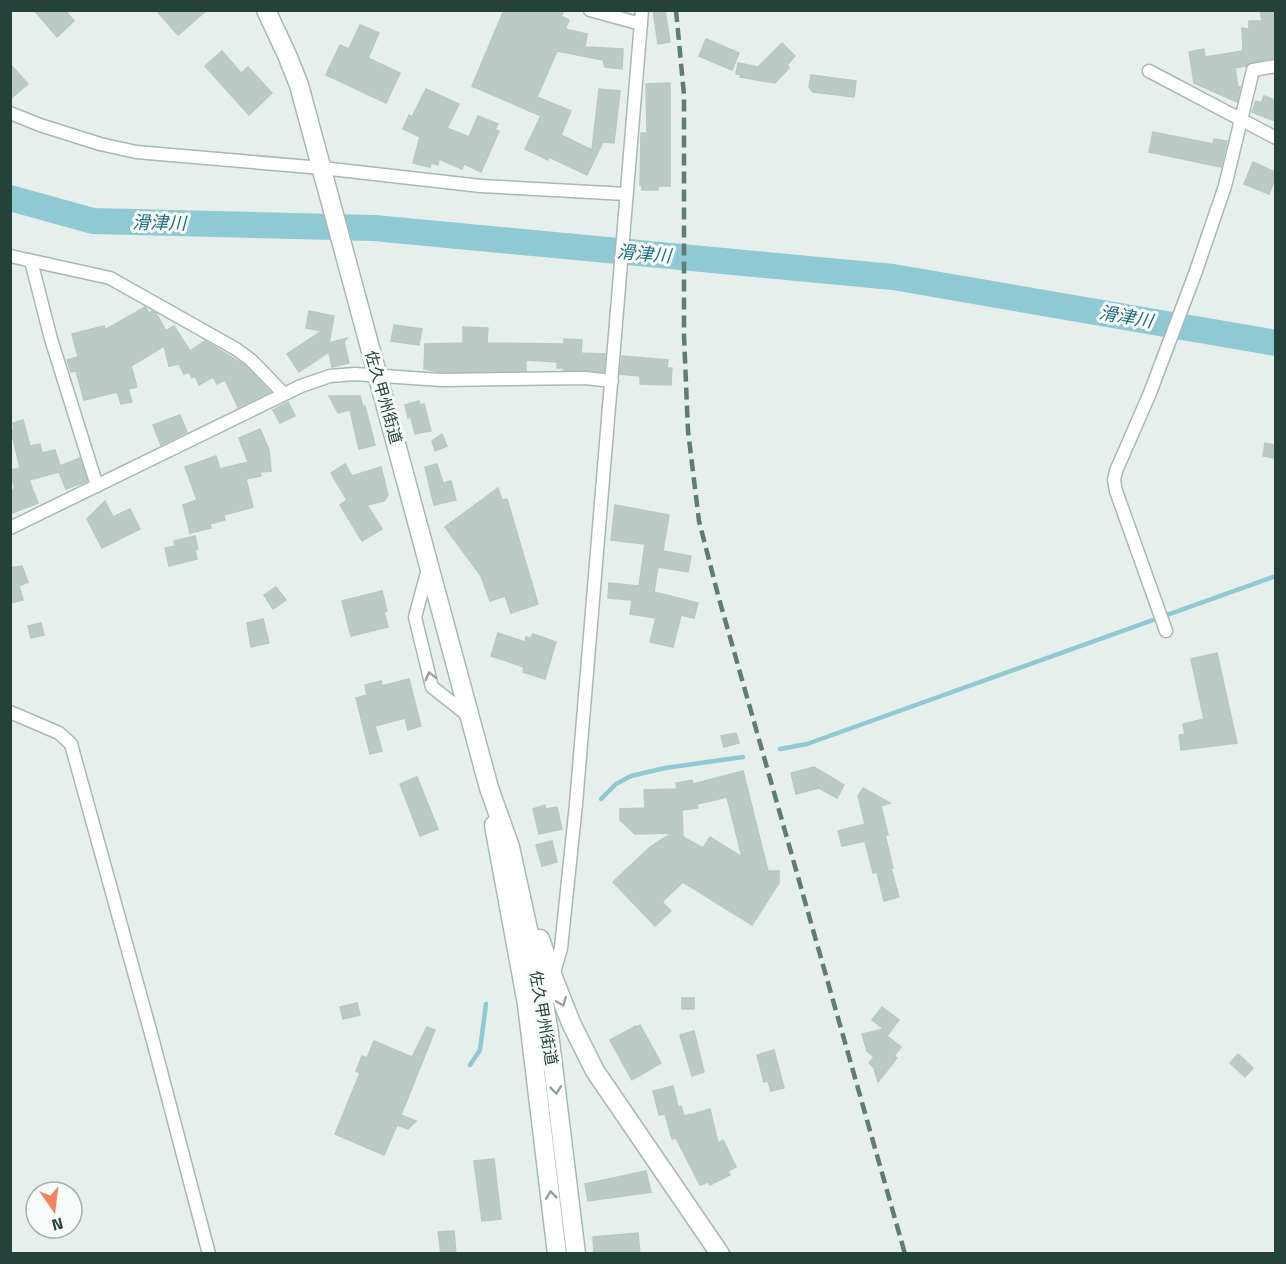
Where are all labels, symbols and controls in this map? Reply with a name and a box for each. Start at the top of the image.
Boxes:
water label: 滑津川 [132,209,188,237]
water label: 滑津川 [616,238,674,269]
water label: 滑津川 [1097,299,1157,335]
street label: 佐久甲州街道 [359,348,409,446]
one-way arrow [424,671,437,681]
street label: 佐久甲州街道 [524,969,564,1067]
one-way arrow [555,995,567,1006]
one-way arrow [549,1086,561,1095]
north arrow [24,1180,84,1240]
one-way arrow [545,1191,558,1200]
text: N [49,1212,66,1238]

